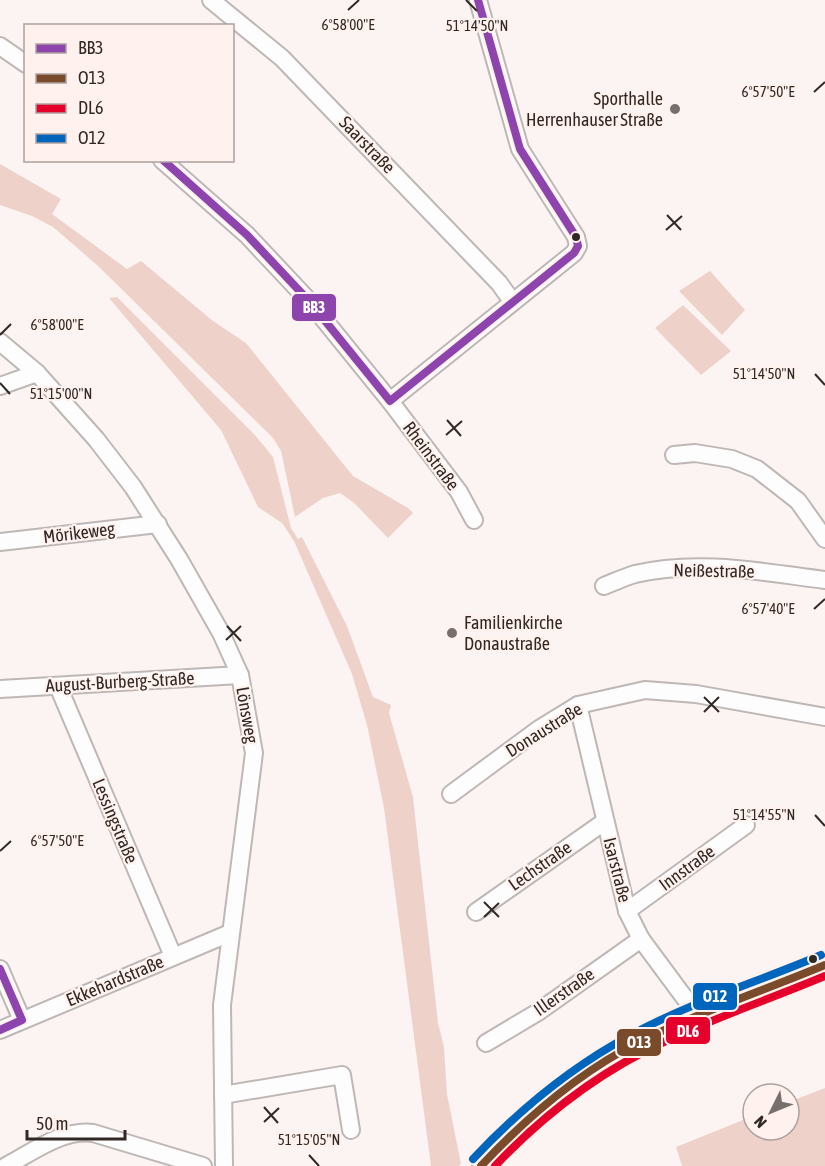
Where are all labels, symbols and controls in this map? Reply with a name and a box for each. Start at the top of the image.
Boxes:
text: 6°58'00"E [321,16,375,33]
text: 51°14'50"N [446,17,508,34]
legend [24,24,234,162]
text: BB3 [78,37,104,58]
text: O13 [78,67,105,88]
text: 6°57'50"E [741,83,795,100]
place label: Sporthalle Herrenhauser Straße [526,88,663,130]
text: DL6 [78,97,104,118]
marker: Sporthalle Herrenhauser Straße [668,102,682,116]
street label: Saarstraße [335,112,400,178]
text: O12 [78,127,105,148]
unlabelled marker [570,231,582,243]
line badge: BB3 [291,293,337,322]
text: BB3 [303,298,325,316]
text: 6°58'00"E [30,316,84,333]
text: 51°14'50"N [733,365,795,382]
text: 51°15'00"N [30,385,92,402]
street label: Rheinstraße [399,417,464,494]
street label: Mörikeweg [42,518,116,547]
street label: Neißestraße [673,559,755,582]
text: 6°57'40"E [741,600,795,617]
place label: Familienkirche Donaustraße [464,612,563,654]
marker: Familienkirche Donaustraße [445,626,459,640]
street label: August-Burberg-Straße [45,667,195,696]
street label: Lönsweg [232,685,263,745]
street label: Donaustraße [502,698,586,761]
street label: Lessingstraße [88,775,143,866]
text: 51°14'55"N [733,806,795,823]
text: 6°57'50"E [30,832,84,849]
street label: Isarstraße [599,835,636,904]
street label: Lechstraße [504,836,575,895]
street label: Innstraße [655,840,719,895]
street label: Ekkehardstraße [63,951,167,1010]
unlabelled marker [807,953,819,965]
street label: Illerstraße [529,963,598,1020]
line badge: O12 [692,982,738,1011]
text: O12 [703,987,727,1005]
line badge: DL6 [665,1016,711,1045]
text: DL6 [677,1022,700,1040]
line badge: O13 [616,1028,662,1057]
text: O13 [627,1033,651,1051]
north arrow [741,1082,801,1142]
scale bar [27,1103,124,1141]
text: 50 m [36,1113,68,1134]
text: N [750,1113,770,1132]
text: 51°15'05"N [278,1131,340,1148]

